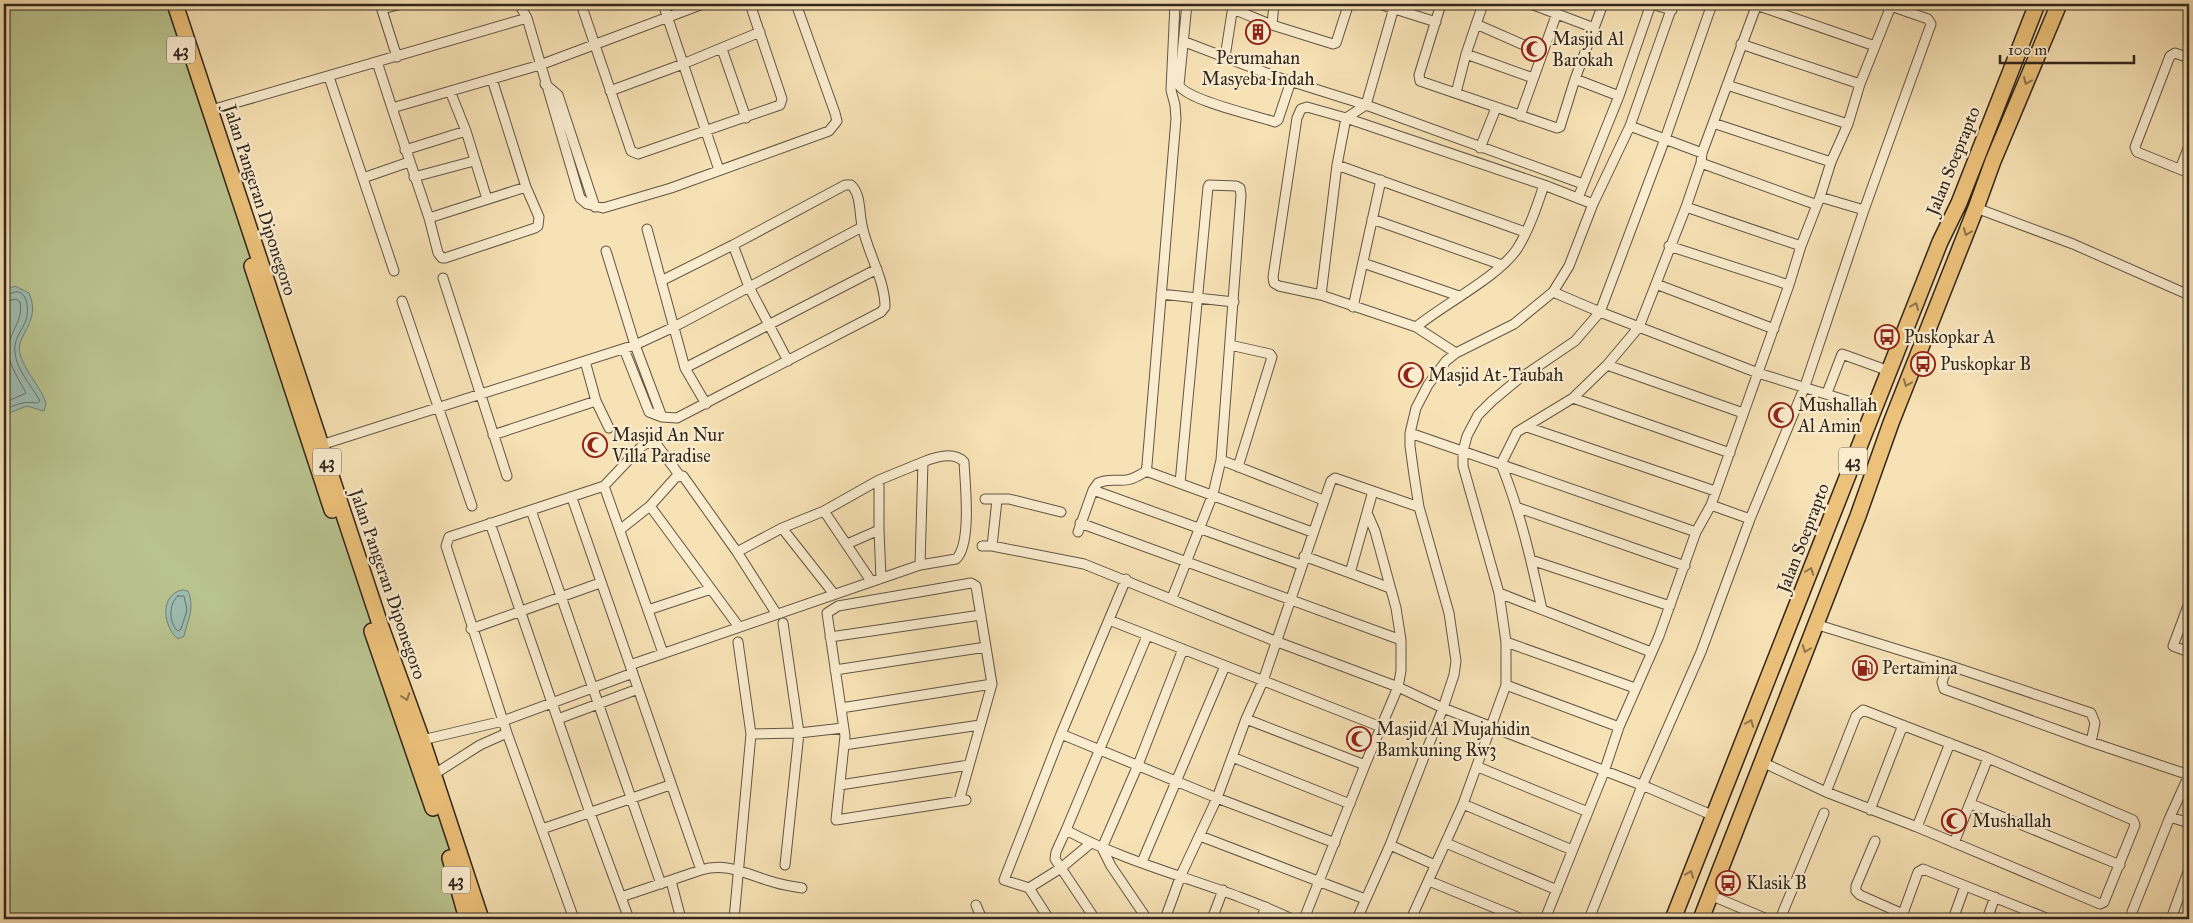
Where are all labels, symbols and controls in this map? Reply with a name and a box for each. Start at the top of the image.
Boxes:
building icon: Perumahan Masyeba Indah [1245,19,1271,45]
place label: Masjid Al Barokah [1552,28,1624,71]
scale bar [2000,32,2134,64]
road number: 43 [167,36,195,64]
mosque icon: Masjid Al Barokah [1521,36,1547,62]
text: 100 m [2008,41,2048,59]
place label: Perumahan Masyeba Indah [1202,47,1314,90]
one-way arrow [2022,76,2033,85]
street label: Jalan Pangeran Diponegoro [217,100,301,299]
street label: Jalan Soeprapto [1920,103,1986,221]
one-way arrow [1963,227,1973,236]
one-way arrow [1909,303,1919,311]
bus stop icon: Puskopkar A [1874,324,1900,350]
place label: Puskopkar A [1904,326,1995,348]
bus stop icon: Puskopkar B [1910,351,1936,377]
place label: Puskopkar B [1940,353,2031,375]
mosque icon: Masjid At-Taubah [1398,362,1424,388]
place label: Masjid At-Taubah [1428,364,1563,386]
one-way arrow [1902,378,1913,387]
place label: Mushallah Al Amin [1797,394,1877,437]
mosque icon: Mushallah Al Amin [1768,402,1794,428]
place label: Masjid An Nur Villa Paradise [611,424,724,467]
mosque icon: Masjid An Nur Villa Paradise [582,432,608,458]
road number: 43 [313,448,341,476]
road number: 43 [1839,448,1867,474]
street label: Jalan Soeprapto [1771,480,1835,598]
street label: Jalan Pangeran Diponegoro [343,484,431,682]
one-way arrow [1804,568,1814,576]
one-way arrow [1802,645,1812,653]
fuel station icon: Pertamina [1852,655,1878,681]
place label: Pertamina [1882,657,1958,679]
one-way arrow [401,693,411,701]
place label: Masjid Al Mujahidin Bamkuning Rw3 [1376,718,1531,762]
one-way arrow [1744,719,1755,728]
mosque icon: Masjid Al Mujahidin Bamkuning Rw3 [1346,726,1372,752]
mosque icon: Mushallah [1941,808,1967,834]
place label: Mushallah [1972,810,2051,832]
road number: 43 [442,866,470,894]
one-way arrow [1684,870,1695,879]
bus stop icon: Klasik B [1715,870,1741,896]
place label: Klasik B [1746,872,1807,894]

